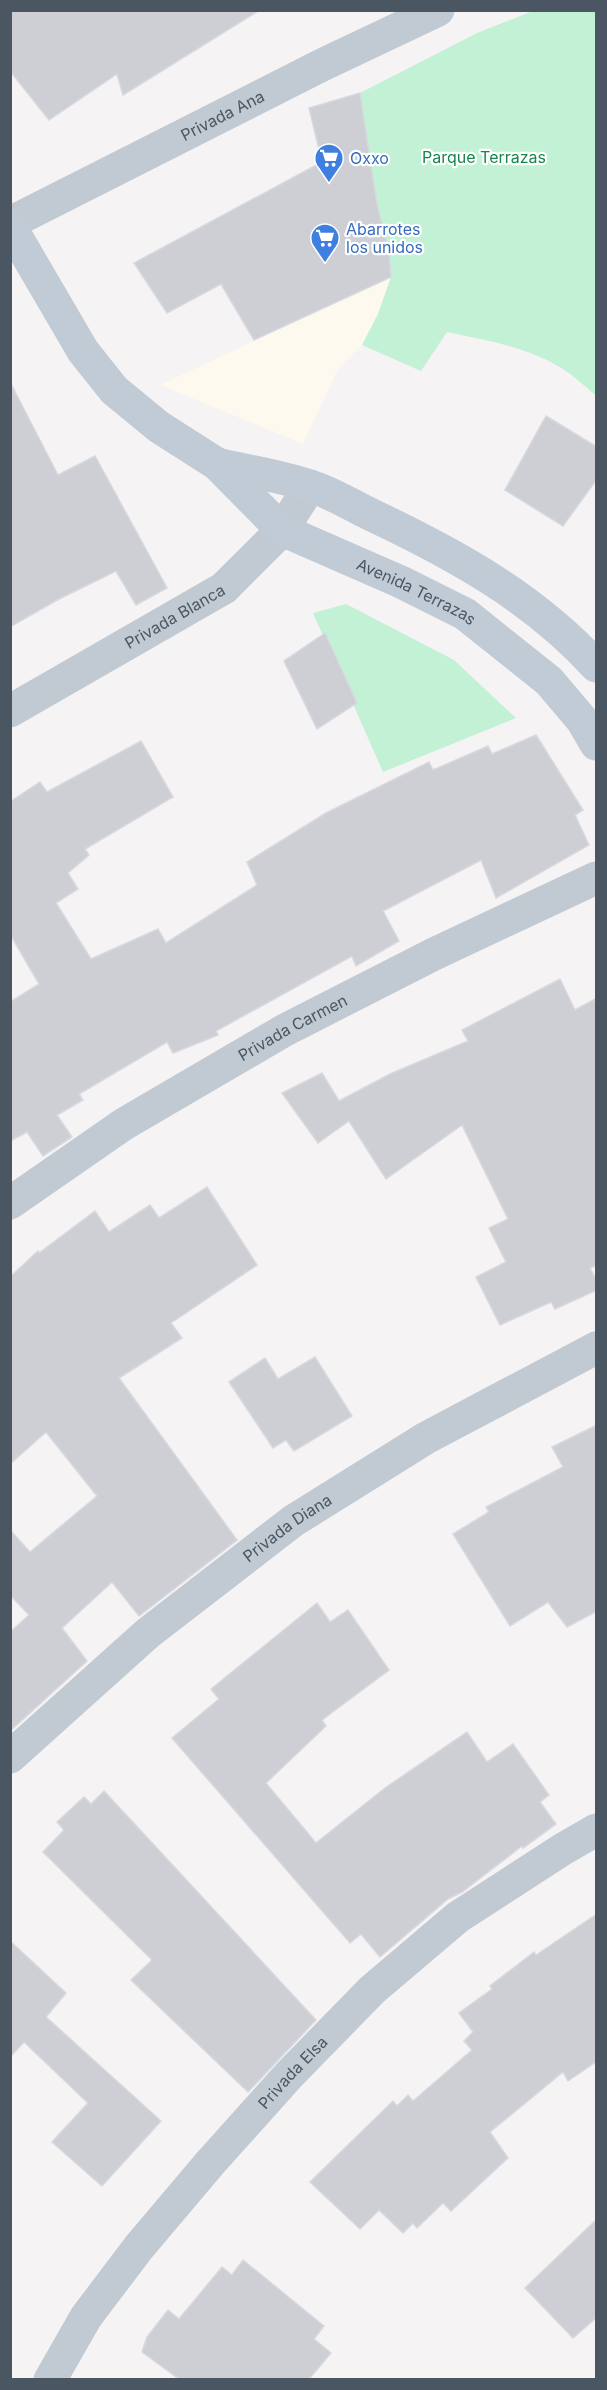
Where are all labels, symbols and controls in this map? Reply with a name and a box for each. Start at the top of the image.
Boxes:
street label: Privada Ana [177,86,267,145]
supermarket icon: Oxxo [313,142,345,184]
park label: Parque Terrazas [422,147,546,167]
place label: Oxxo [350,148,389,168]
place label: Abarrotes los unidos [346,219,423,257]
supermarket icon: Abarrotes los unidos [309,222,341,264]
street label: Avenida Terrazas [354,554,480,629]
street label: Privada Blanca [121,580,229,653]
street label: Privada Carmen [234,990,351,1065]
street label: Privada Diana [239,1490,335,1566]
street label: Privada Elsa [254,2032,332,2113]

